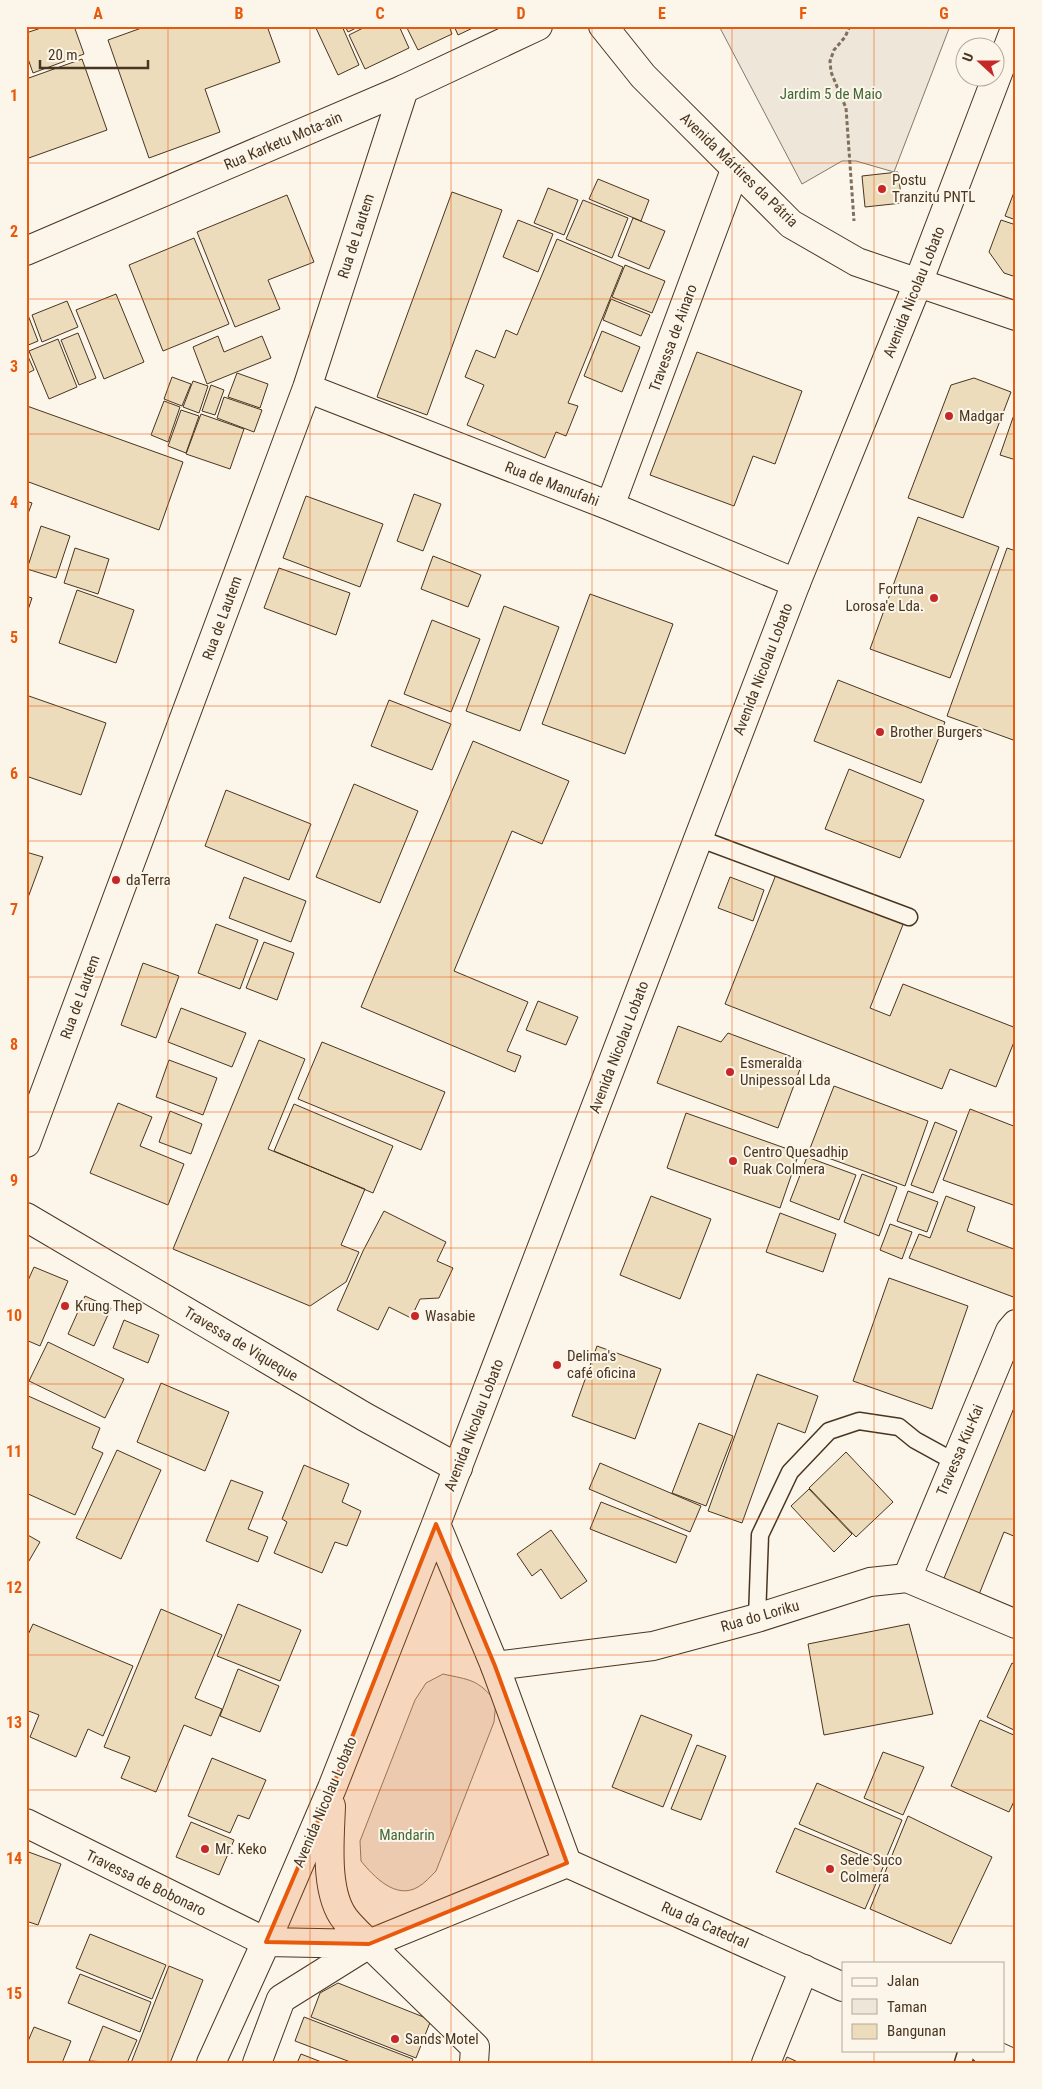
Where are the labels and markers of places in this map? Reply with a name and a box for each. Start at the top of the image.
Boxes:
place label: Postu Tranzitu PNTL [892,171,975,206]
marker: Postu Tranzitu PNTL [876,183,888,195]
place label: Madgar [959,407,1005,425]
marker: Madgar [943,410,955,422]
place label: Fortuna Lorosa'e Lda. [845,580,924,615]
marker: Fortuna Lorosa'e Lda. [928,592,940,604]
place label: Brother Burgers [890,723,983,741]
marker: Brother Burgers [874,726,886,738]
place label: daTerra [126,871,171,889]
marker: daTerra [110,874,122,886]
place label: Esmeralda Unipessoal Lda [740,1054,831,1089]
marker: Esmeralda Unipessoal Lda [724,1066,736,1078]
place label: Centro Quesadhip Ruak Colmera [743,1143,848,1178]
marker: Centro Quesadhip Ruak Colmera [727,1155,739,1167]
place label: Krung Thep [75,1297,142,1315]
marker: Krung Thep [59,1300,71,1312]
place label: Wasabie [425,1307,475,1325]
marker: Wasabie [409,1310,421,1322]
place label: Delima's café oficina [567,1347,636,1382]
marker: Delima's café oficina [551,1359,563,1371]
place label: Mr. Keko [215,1840,267,1858]
marker: Mr. Keko [199,1843,211,1855]
place label: Sede Suco Colmera [840,1851,902,1886]
marker: Sede Suco Colmera [824,1863,836,1875]
place label: Sands Motel [405,2030,479,2048]
marker: Sands Motel [389,2033,401,2045]

